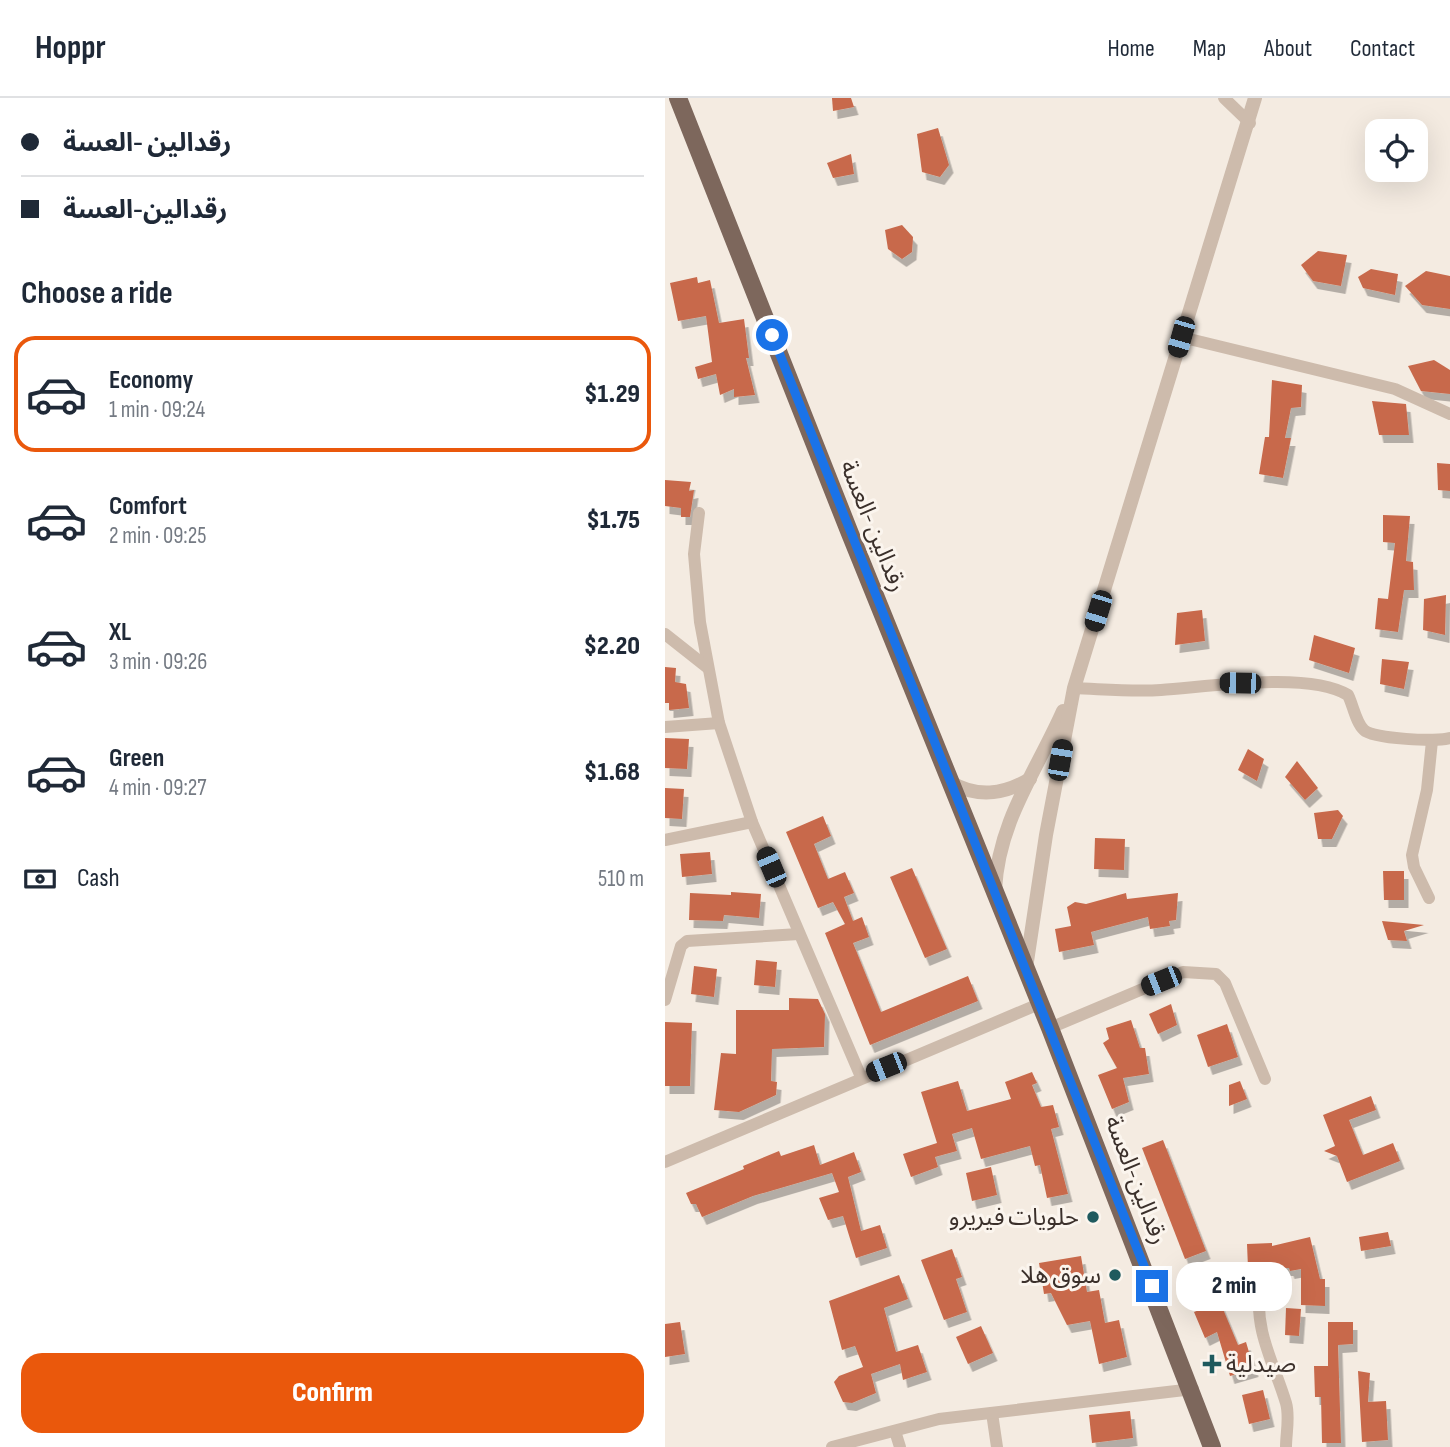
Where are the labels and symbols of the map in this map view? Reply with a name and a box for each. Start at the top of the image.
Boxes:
car [1166,314,1197,360]
route start [756,319,788,351]
street label: رقدالين -العسة [833,456,913,596]
car [1082,588,1115,634]
car [1219,672,1262,694]
car [1047,737,1074,783]
car [754,844,789,890]
car [1138,963,1185,999]
car [863,1049,910,1085]
street label: رقدالين-العسة [1098,1112,1174,1248]
place label: حلويات فيريرو [949,1203,1079,1232]
marker: حلويات فيريرو [1085,1209,1101,1225]
place label: سوق هلا [1020,1261,1101,1290]
callout: 2 min [1177,1262,1292,1310]
marker: سوق هلا [1107,1267,1123,1283]
route end [1136,1270,1168,1302]
place label: صيدلية [1226,1350,1296,1379]
marker: صيدلية [1204,1356,1220,1372]

